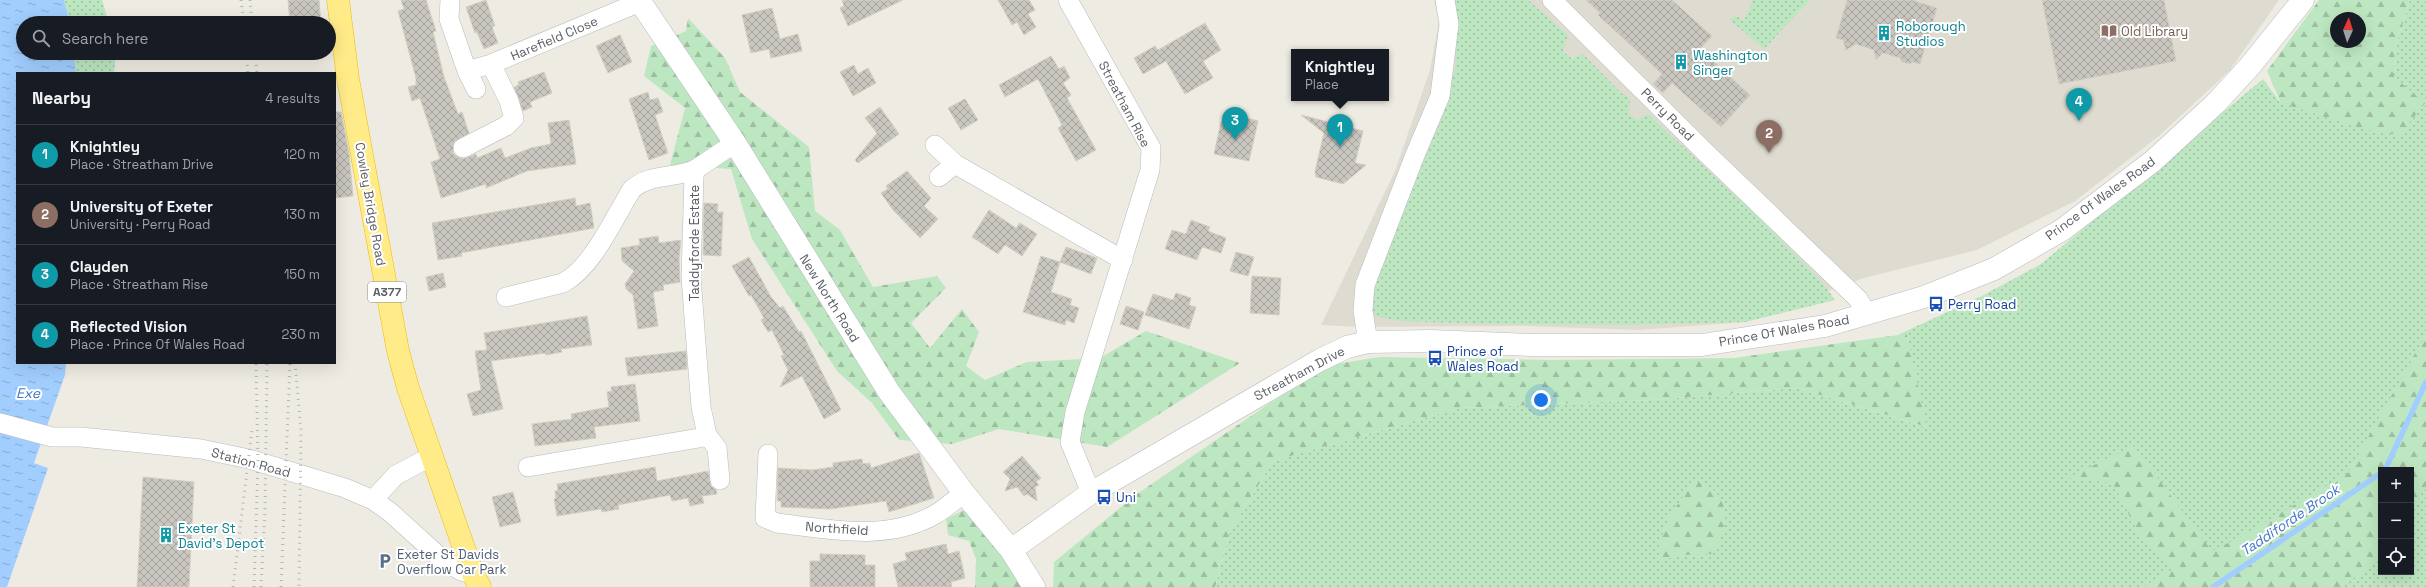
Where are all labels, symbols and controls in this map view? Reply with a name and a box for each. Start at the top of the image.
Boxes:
street label: Harefield Close [508,12,601,65]
north arrow [2330,12,2366,48]
search box [16,16,336,60]
place label: Roborough Studios [1896,18,1966,50]
library icon: Old Library [2100,22,2118,40]
place label: Old Library [2121,23,2188,40]
building icon: Roborough Studios [1875,24,1893,42]
icon: search [30,27,52,49]
text: Search here [62,29,148,48]
place label: Washington Singer [1693,47,1768,79]
popup [1291,49,1389,101]
building icon: Washington Singer [1672,53,1690,71]
text: Knightley [1305,57,1375,76]
street label: Streatham Rise [1095,58,1154,150]
text: Place [1305,76,1339,93]
street label: Perry Road [1637,84,1698,145]
text: Nearby [32,87,91,109]
pin: 4 [2066,88,2092,121]
text: 4 results [265,90,320,107]
pin: 3 [1222,107,1248,140]
pin: 1 [1327,114,1353,147]
pin: 2 [1756,120,1782,153]
text: Knightley [70,137,140,156]
street label: Cowley Bridge Road [351,141,390,267]
text: 1 [42,146,48,163]
text: 120 m [284,146,320,163]
street label: Prince Of Wales Road [2042,153,2159,244]
text: Place · Streatham Drive [70,156,213,173]
street label: Taddyforde Estate [686,185,703,301]
text: University of Exeter [70,197,213,216]
text: 2 [41,206,49,223]
text: 130 m [284,206,320,223]
text: University · Perry Road [70,216,210,233]
street label: New North Road [796,251,863,345]
text: Clayden [70,257,129,276]
text: 3 [41,266,49,283]
text: 150 m [284,266,320,283]
text: Place · Streatham Rise [70,276,208,293]
road number: A377 [368,282,406,302]
bus stop icon: Perry Road [1927,295,1945,313]
place label: Perry Road [1948,296,2016,313]
street label: Prince Of Wales Road [1718,311,1851,350]
text: Reflected Vision [70,317,187,336]
text: 4 [41,326,49,343]
text: 230 m [282,326,320,343]
text: Place · Prince Of Wales Road [70,336,245,353]
street label: Streatham Drive [1251,342,1348,405]
place label: Prince of Wales Road [1447,343,1519,375]
bus stop icon: Prince of Wales Road [1426,349,1444,367]
water label: Exe [16,384,41,402]
your location [1531,390,1551,410]
street label: Station Road [209,444,292,481]
map controls [2378,467,2414,575]
button: + [2378,467,2414,503]
water label: Taddiforde Brook [2237,479,2344,560]
bus stop icon: Uni [1095,488,1113,506]
place label: Uni [1116,489,1136,506]
button: − [2378,503,2414,539]
street label: Northfield [805,518,869,539]
place label: Exeter St David's Depot [178,520,264,552]
building icon: Exeter St David's Depot [157,526,175,544]
button: locate [2378,539,2414,575]
place label: Exeter St Davids Overflow Car Park [397,546,506,578]
parking icon: Exeter St Davids Overflow Car Park [376,552,394,570]

